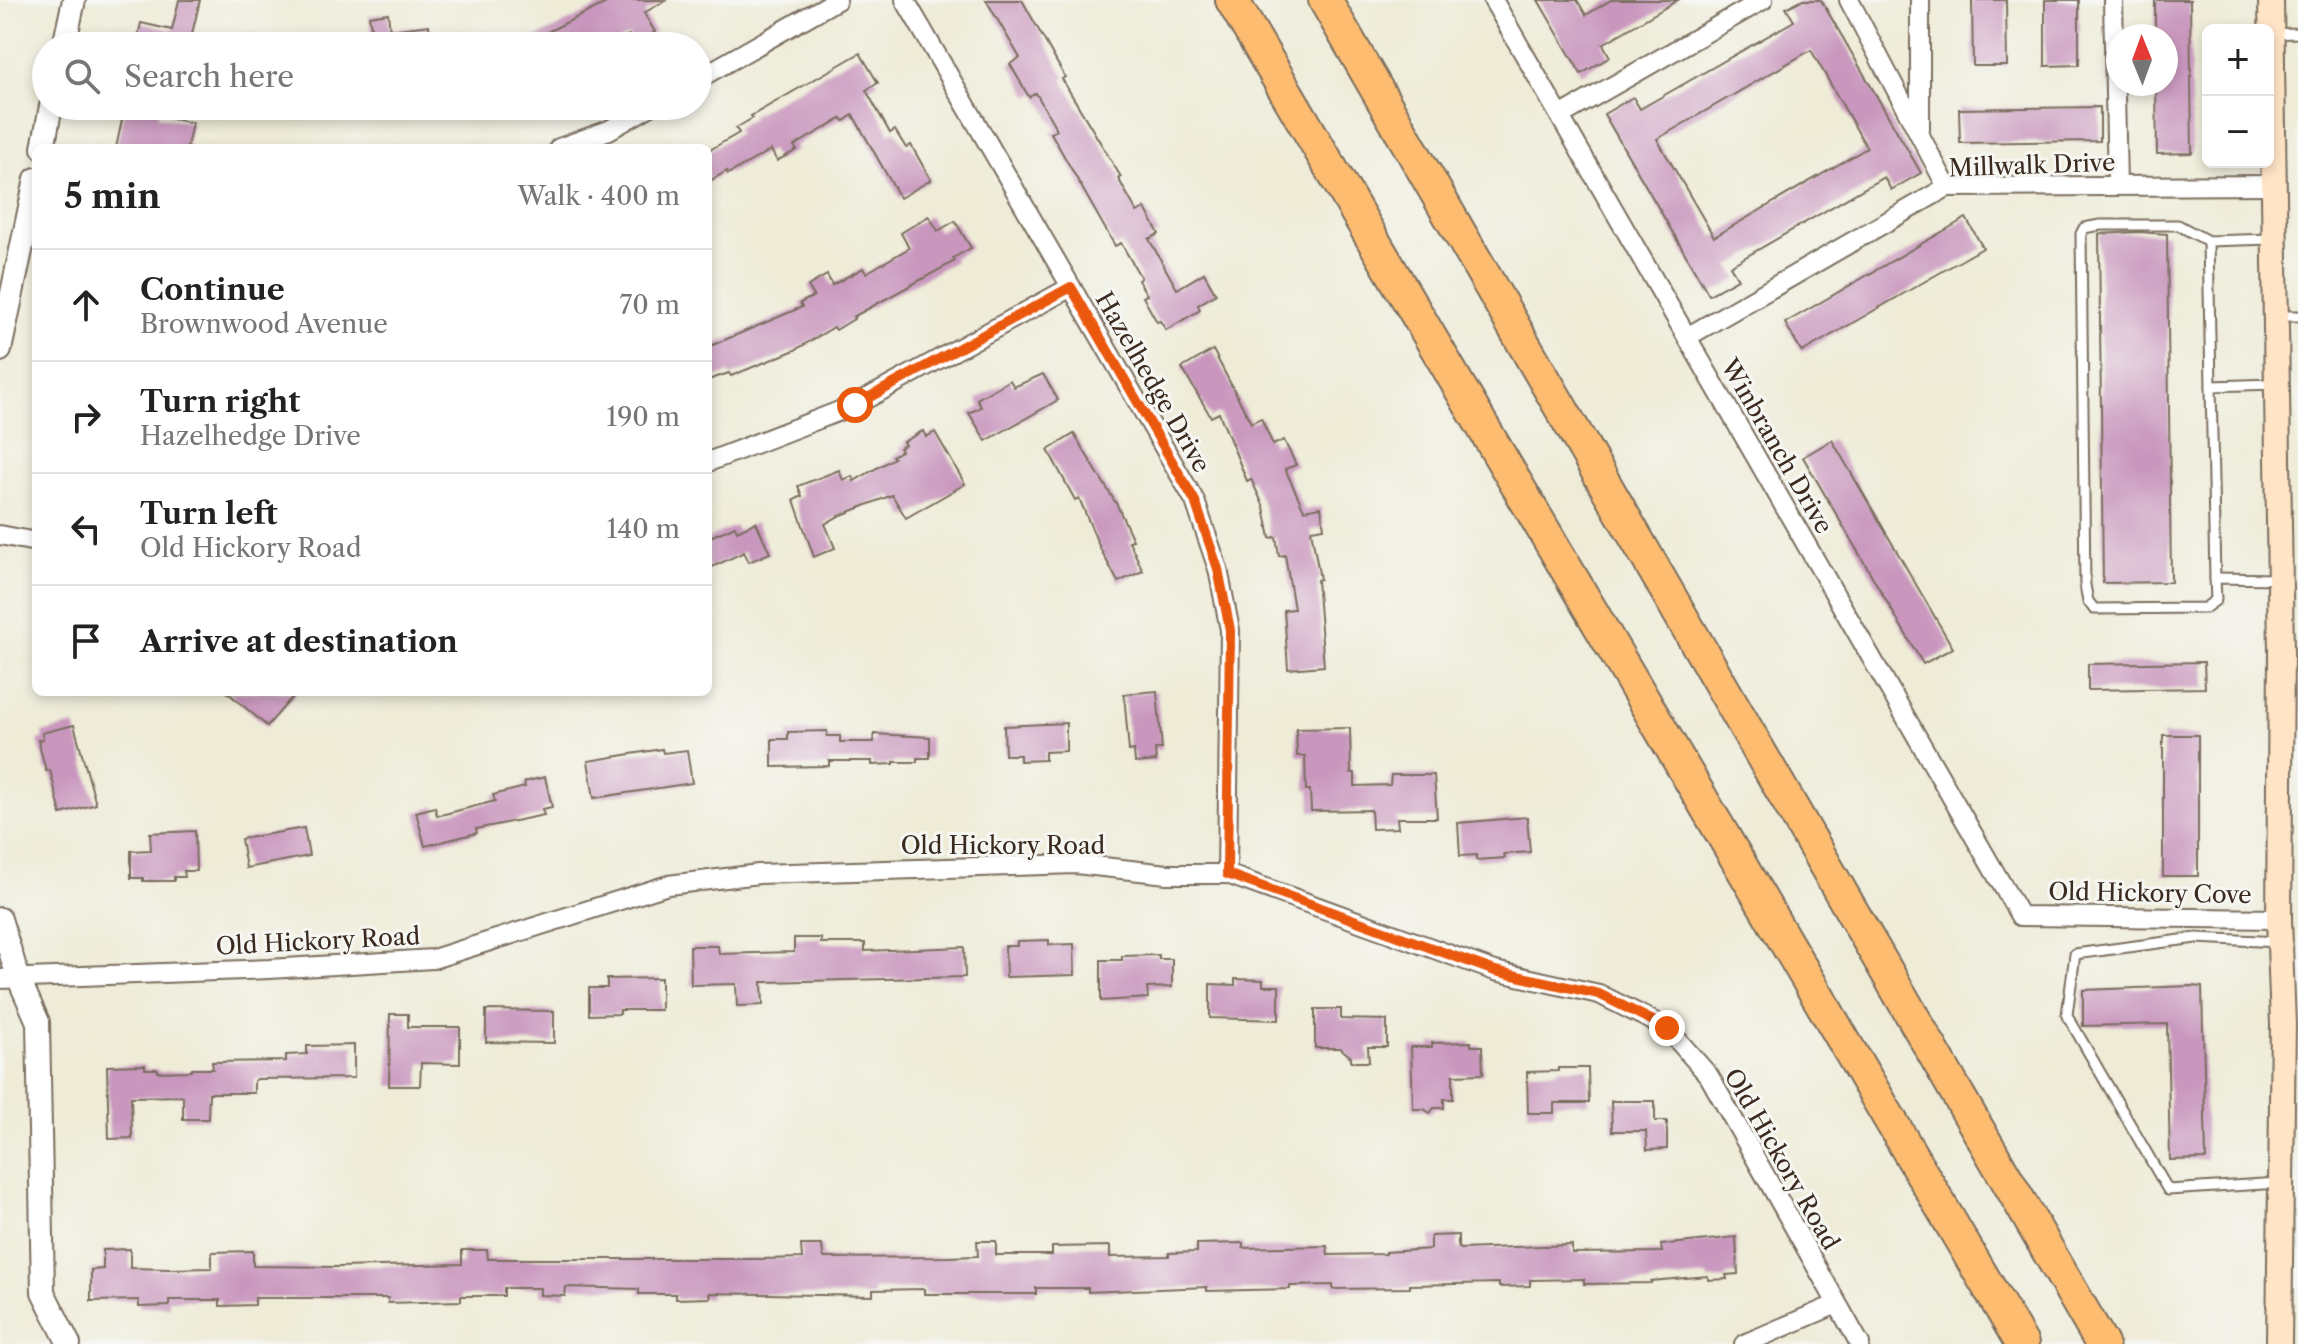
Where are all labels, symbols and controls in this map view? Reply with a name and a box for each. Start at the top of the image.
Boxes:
north arrow [2106,24,2178,96]
map controls [2202,24,2274,168]
button: + [2202,24,2274,96]
search box [32,32,712,120]
icon: search [60,54,104,98]
text: Search here [124,58,294,95]
button: − [2202,96,2274,168]
street label: Millwalk Drive [1948,148,2116,182]
text: 5 min [64,175,161,217]
text: Walk · 400 m [518,180,680,212]
text: Continue [140,271,285,308]
icon: ahead [64,283,108,327]
street label: Hazelhedge Drive [1089,286,1217,478]
text: 70 m [620,289,680,321]
text: Brownwood Avenue [140,308,388,340]
street label: Winbranch Drive [1715,353,1839,539]
text: Turn right [140,383,300,420]
route start [837,387,873,423]
icon: right [64,395,108,439]
text: 190 m [606,401,680,433]
text: Hazelhedge Drive [140,420,361,452]
text: Turn left [140,495,277,532]
icon: left [64,507,108,551]
text: 140 m [606,513,680,545]
text: Old Hickory Road [140,532,362,564]
icon: arrive [64,619,108,663]
text: Arrive at destination [140,623,458,660]
street label: Old Hickory Road [901,831,1106,860]
street label: Old Hickory Cove [2048,877,2252,909]
street label: Old Hickory Road [215,921,421,961]
route end [1649,1010,1685,1046]
street label: Old Hickory Road [1718,1063,1846,1255]

